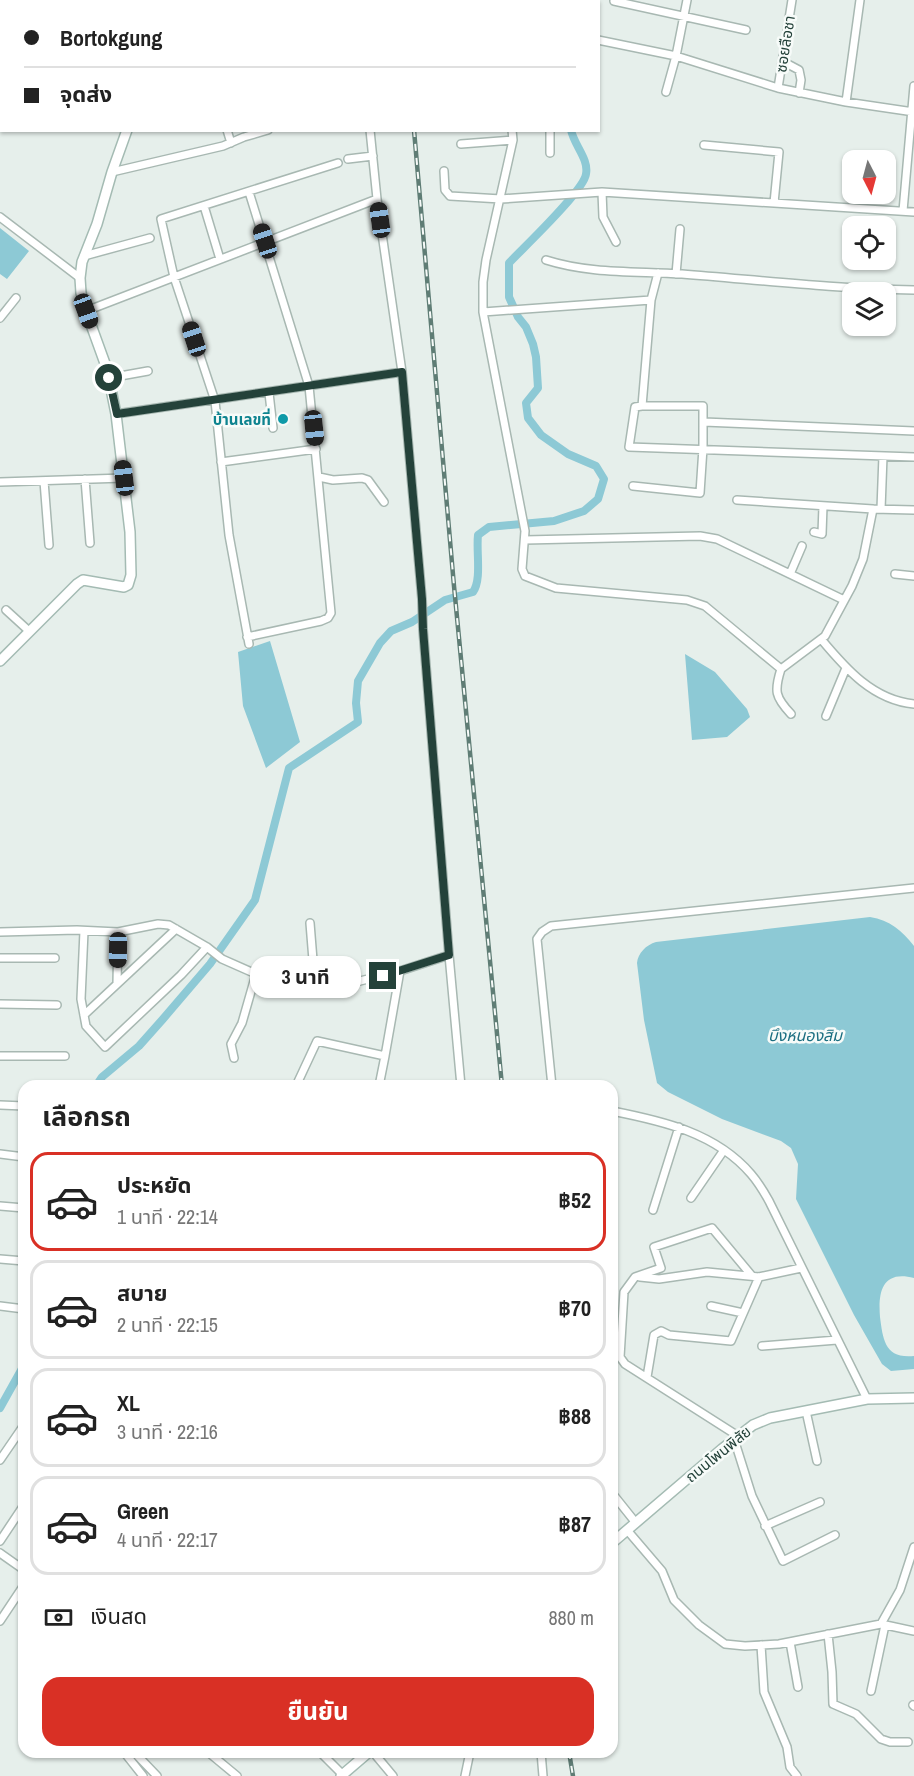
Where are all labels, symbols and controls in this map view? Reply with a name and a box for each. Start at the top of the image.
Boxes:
street label: ซอยลือชา [770,14,800,74]
text: Bortokgung [60,23,162,53]
text: จุดส่ง [60,79,112,109]
north arrow [842,150,896,204]
map controls [842,150,896,336]
car [369,201,391,239]
button: locate [842,216,896,270]
car [251,221,279,261]
button: layers [842,282,896,336]
car [71,291,101,331]
car [180,319,208,359]
route start [95,364,122,391]
place label: บ้านเลขที่ [213,408,271,430]
car [303,409,325,447]
marker: บ้านเลขที่ [276,412,290,426]
car [113,459,135,497]
car [109,932,127,968]
callout: 3 นาที [251,955,362,997]
route end [369,962,396,989]
text: 3 นาที [281,963,330,990]
water label: บึงหนองสิม [768,1024,843,1046]
text: เลือกรถ [42,1098,131,1134]
text: ประหยัด [117,1170,192,1200]
icon: car [45,1175,99,1229]
text: ฿52 [558,1185,591,1215]
text: 1 นาที · 22:14 [117,1203,218,1230]
text: สบาย [117,1278,167,1308]
icon: car [45,1283,99,1337]
text: ฿70 [558,1293,591,1323]
text: 2 นาที · 22:15 [117,1311,218,1338]
text: XL [117,1388,140,1418]
icon: car [45,1391,99,1445]
text: ฿88 [558,1401,591,1431]
text: 3 นาที · 22:16 [117,1418,218,1445]
street label: ถนนโพนพิสัย [681,1421,755,1487]
text: Green [117,1496,169,1526]
icon: car [45,1499,99,1553]
text: ฿87 [558,1509,591,1539]
text: 4 นาที · 22:17 [117,1526,218,1553]
icon: cash [42,1601,75,1634]
text: เงินสด [90,1601,147,1631]
text: 880 m [548,1604,594,1631]
button: ยืนยัน [42,1677,594,1746]

